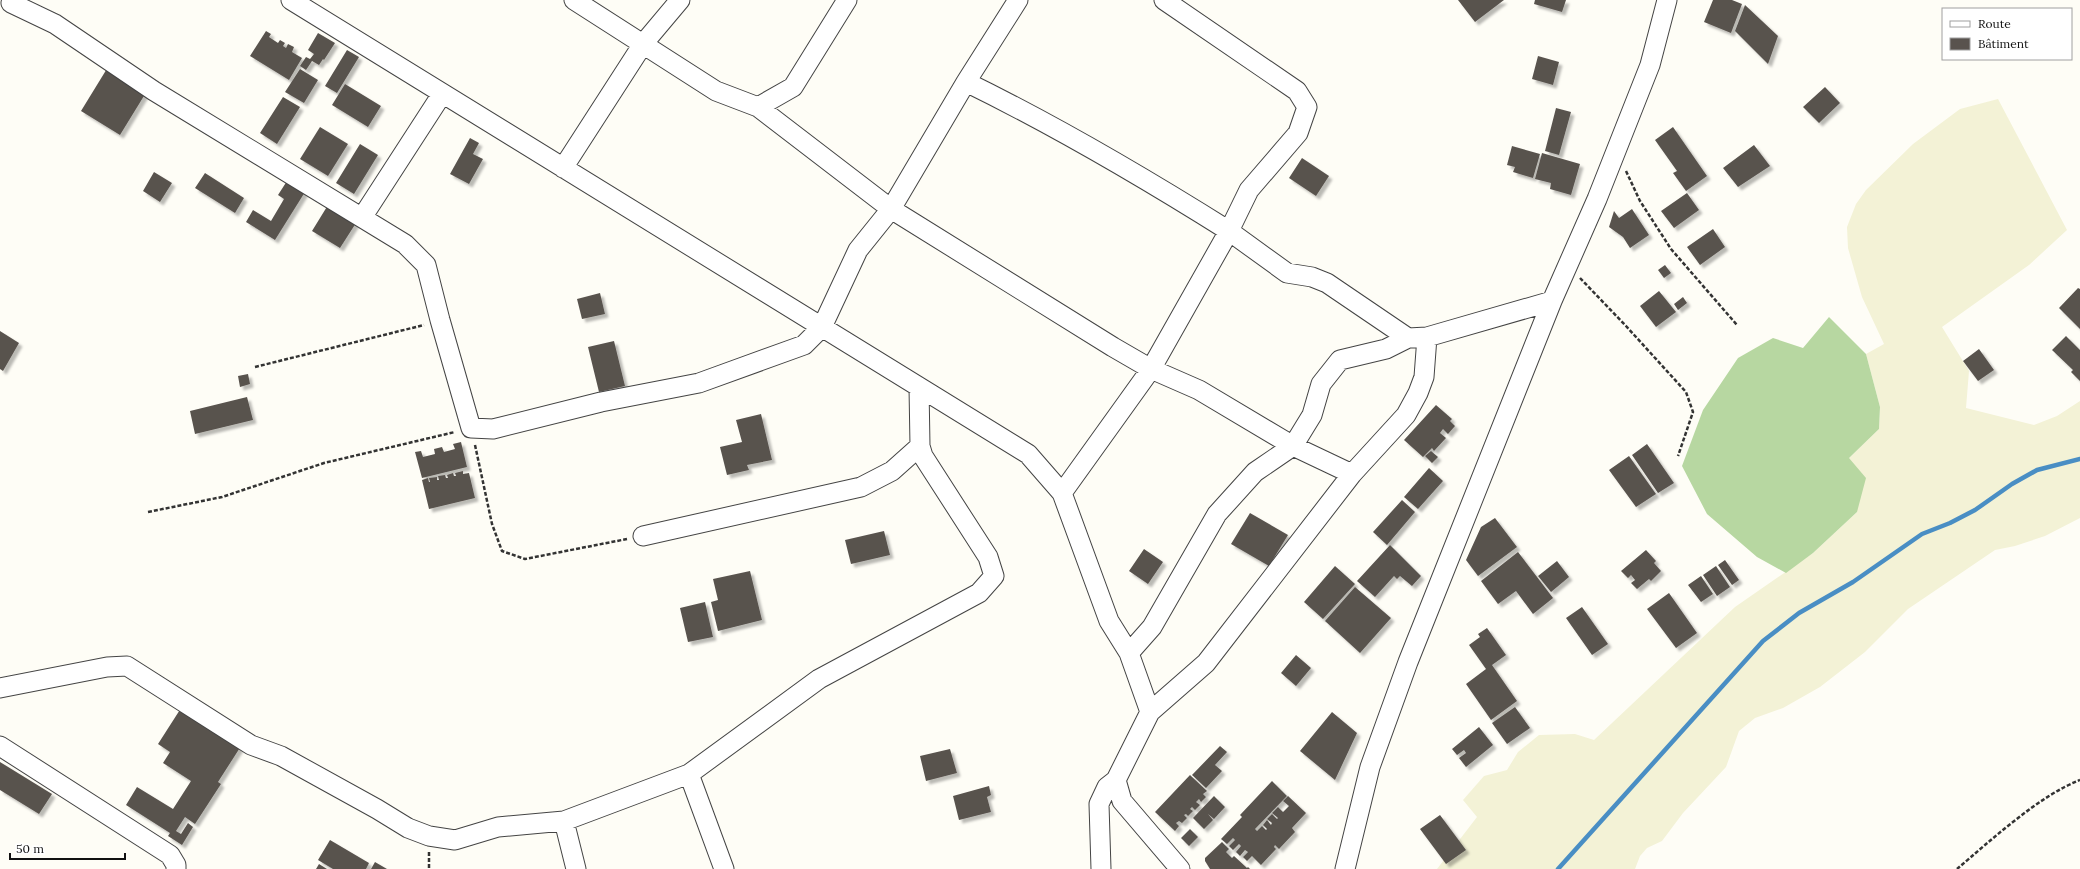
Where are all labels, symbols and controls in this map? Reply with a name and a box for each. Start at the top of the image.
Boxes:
legend [1942,8,2072,60]
text: Route [1978,16,2011,31]
text: Bâtiment [1978,36,2029,51]
scale bar [10,835,125,861]
text: 50 m [16,841,44,856]

